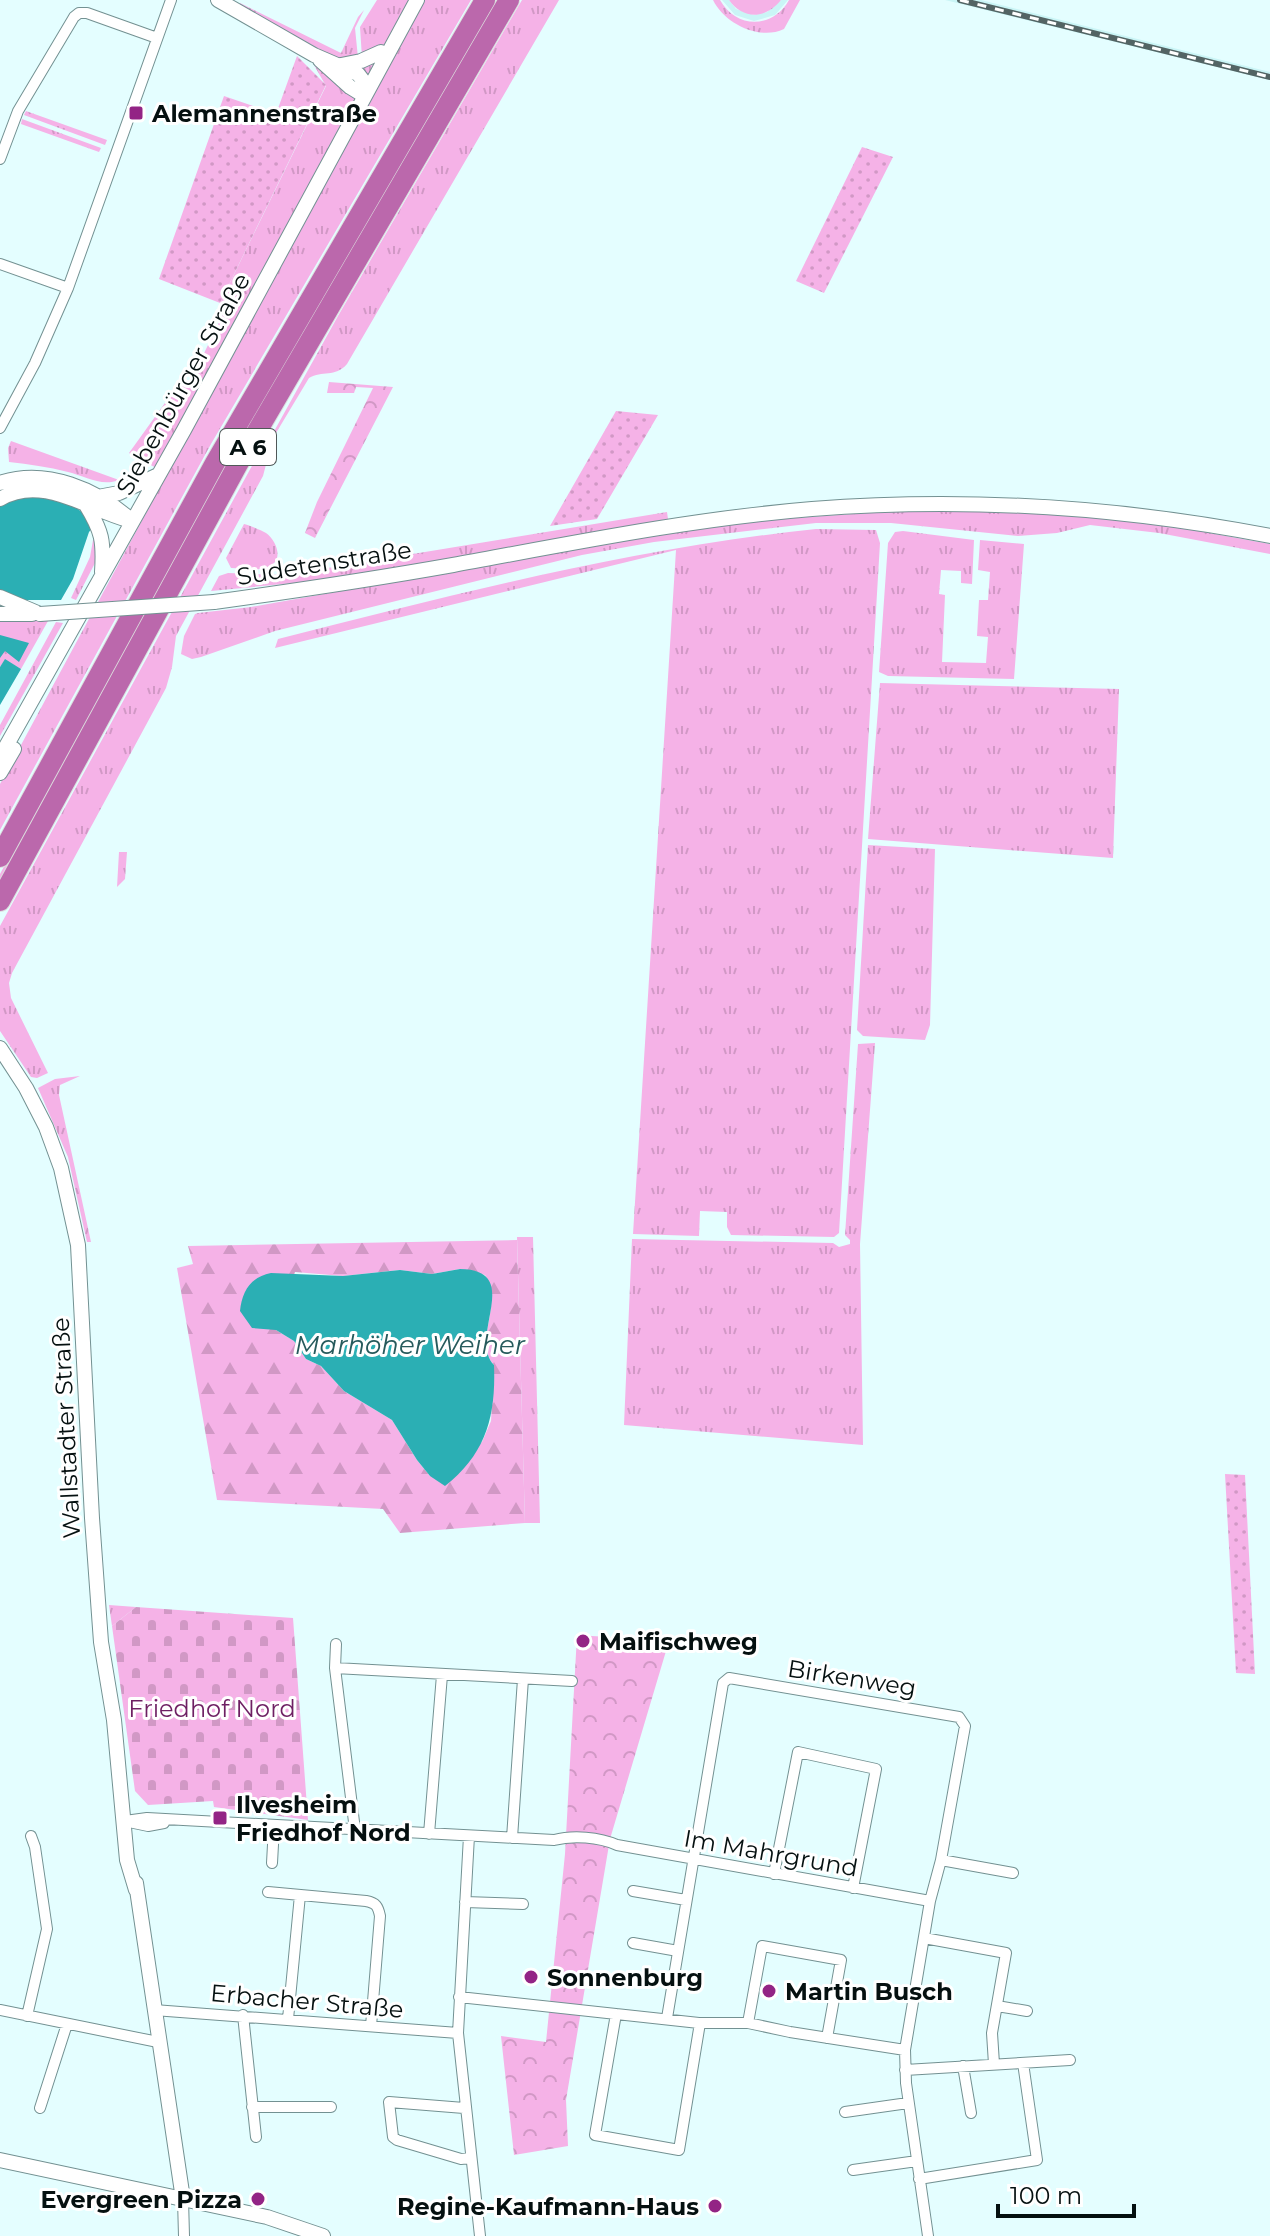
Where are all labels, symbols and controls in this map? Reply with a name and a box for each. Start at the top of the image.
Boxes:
place label: Alemannenstraße [151,99,377,128]
marker: Alemannenstraße [127,104,145,122]
street label: Siebenbürger Straße [110,268,256,500]
road number: A 6 [220,429,276,465]
street label: Sudetenstraße [235,535,413,591]
street label: Wallstadter Straße [46,1317,86,1539]
water label: Marhöher Weiher [295,1329,526,1361]
place label: Maifischweg [599,1627,758,1656]
marker: Maifischweg [574,1632,592,1650]
street label: Birkenweg [786,1654,918,1702]
park label: Friedhof Nord [128,1694,296,1723]
place label: Ilvesheim Friedhof Nord [236,1790,411,1847]
marker: Ilvesheim Friedhof Nord [211,1809,229,1827]
street label: Im Mahrgrund [682,1823,860,1883]
place label: Sonnenburg [547,1963,703,1992]
marker: Sonnenburg [522,1968,540,1986]
place label: Martin Busch [785,1977,953,2006]
street label: Erbacher Straße [209,1978,405,2024]
marker: Martin Busch [760,1982,778,2000]
scale bar [998,2168,1134,2218]
text: 100 m [1010,2181,1082,2210]
place label: Evergreen Pizza [40,2185,242,2214]
marker: Evergreen Pizza [249,2190,267,2208]
place label: Regine-Kaufmann-Haus [397,2192,699,2221]
marker: Regine-Kaufmann-Haus [706,2197,724,2215]

